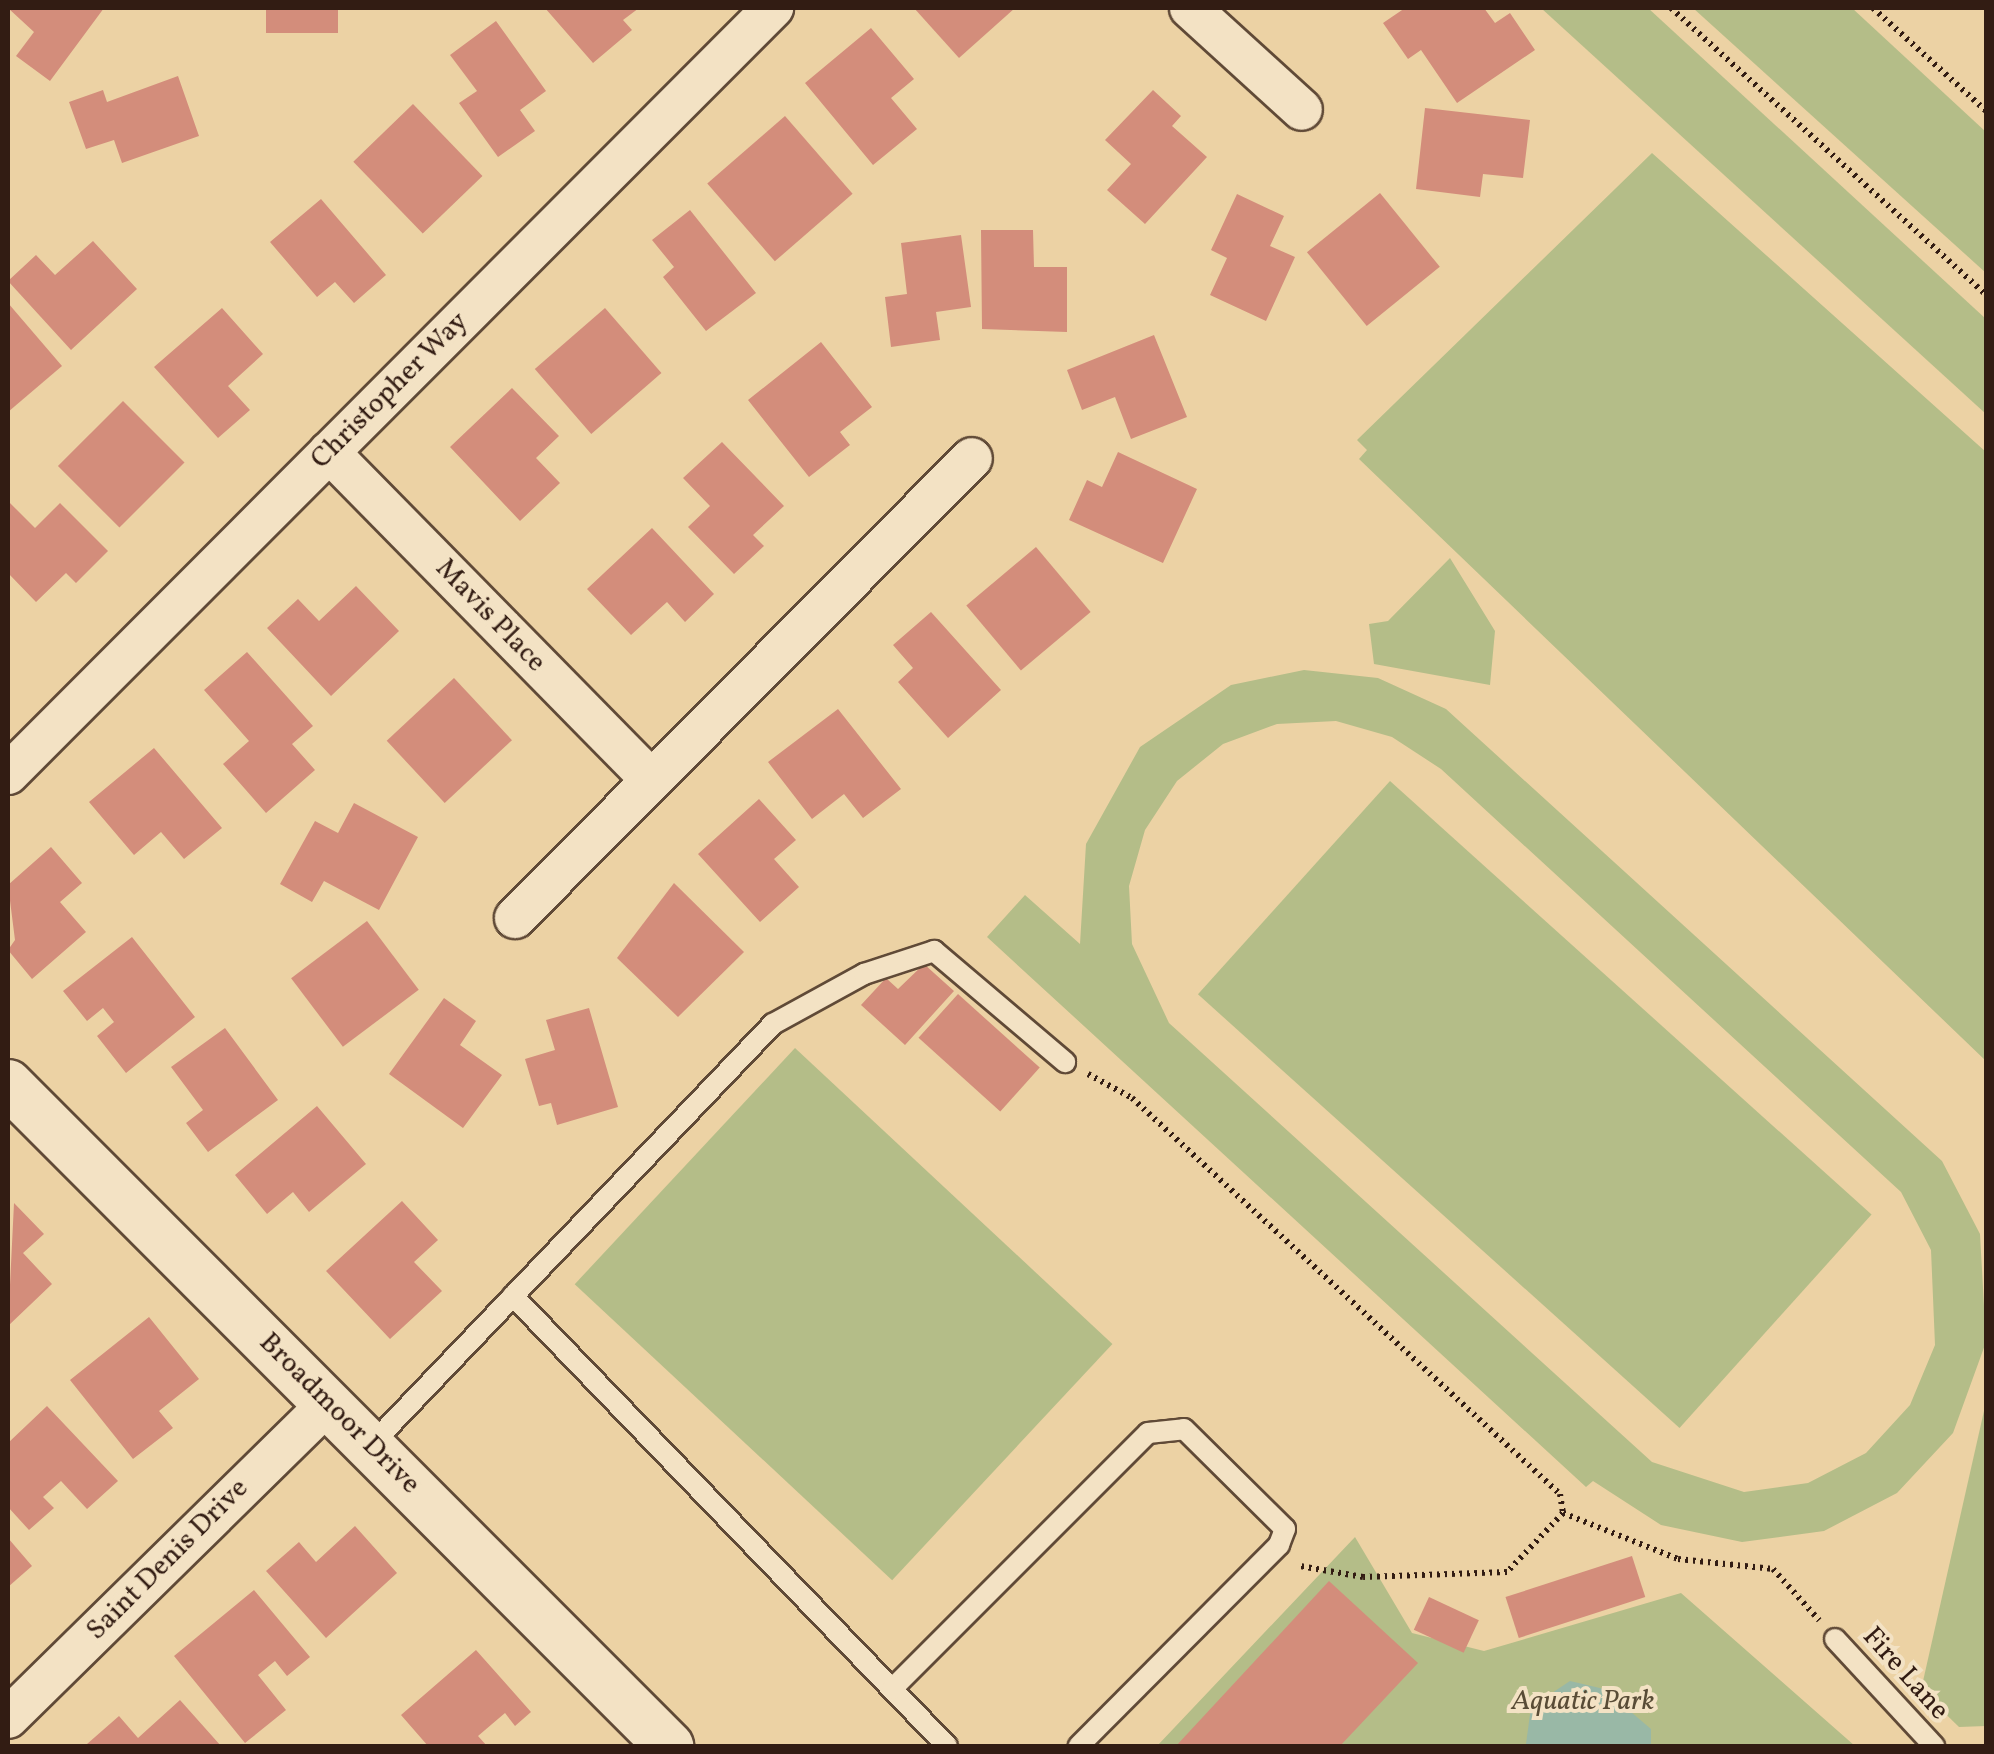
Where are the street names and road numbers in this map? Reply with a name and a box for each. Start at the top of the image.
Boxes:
street label: Christopher Way [304,305,476,477]
street label: Mavis Place [428,552,552,680]
street label: Broadmoor Drive [251,1326,427,1502]
street label: Saint Denis Drive [80,1472,256,1648]
street label: Fire Lane [1855,1621,1955,1727]

